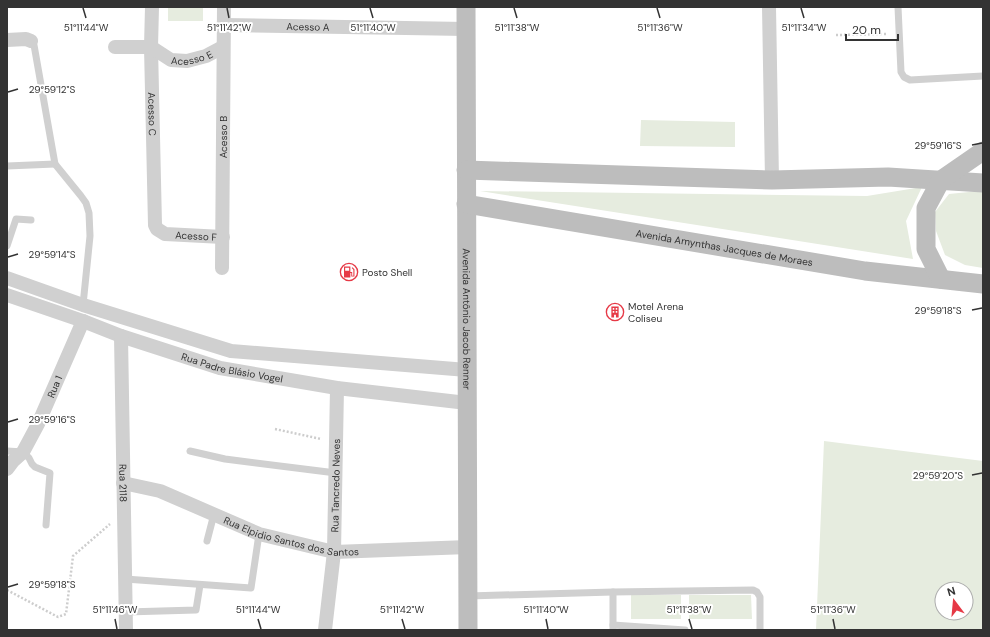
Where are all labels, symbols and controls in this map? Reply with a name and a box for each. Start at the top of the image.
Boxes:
scale bar [846,16,898,42]
street label: Acesso A [286,20,330,33]
text: 51°11'44"W [64,21,109,34]
text: 51°11'42"W [207,21,252,34]
text: 51°11'40"W [350,21,396,34]
text: 51°11'38"W [494,21,540,34]
text: 51°11'36"W [637,21,683,34]
text: 51°11'34"W [781,21,827,34]
text: 20 m [852,22,881,38]
street label: Acesso E [171,47,215,68]
text: 29°59'12"S [29,83,76,96]
street label: Acesso C [146,92,159,136]
street label: Acesso B [216,116,230,158]
text: 29°59'16"S [914,139,962,152]
street label: Avenida Amynthas Jacques de Moraes [635,226,814,269]
street label: Acesso F [175,228,218,243]
text: 29°59'14"S [29,248,76,261]
street label: Avenida Antônio Jacob Renner [460,248,474,390]
fuel station icon: Posto Shell [339,262,359,282]
place label: Posto Shell [362,266,412,279]
place label: Motel Arena Coliseu [628,300,684,325]
building icon: Motel Arena Coliseu [605,302,625,322]
text: 29°59'18"S [915,304,962,317]
street label: Rua Padre Blásio Vogel [180,349,284,385]
street label: Rua 1 [44,374,65,400]
text: 29°59'16"S [28,413,76,426]
street label: Rua Tancredo Neves [328,438,343,533]
street label: Rua 2118 [117,464,130,502]
text: 29°59'20"S [913,469,963,482]
street label: Rua Elpidio Santos dos Santos [222,513,359,559]
text: 29°59'18"S [29,578,76,591]
north arrow [934,581,974,621]
text: N [945,584,957,599]
text: 51°11'46"W [93,603,138,616]
text: 51°11'44"W [236,603,281,616]
text: 51°11'42"W [380,603,425,616]
text: 51°11'40"W [523,603,569,616]
text: 51°11'38"W [666,603,712,616]
text: 51°11'36"W [810,603,856,616]

